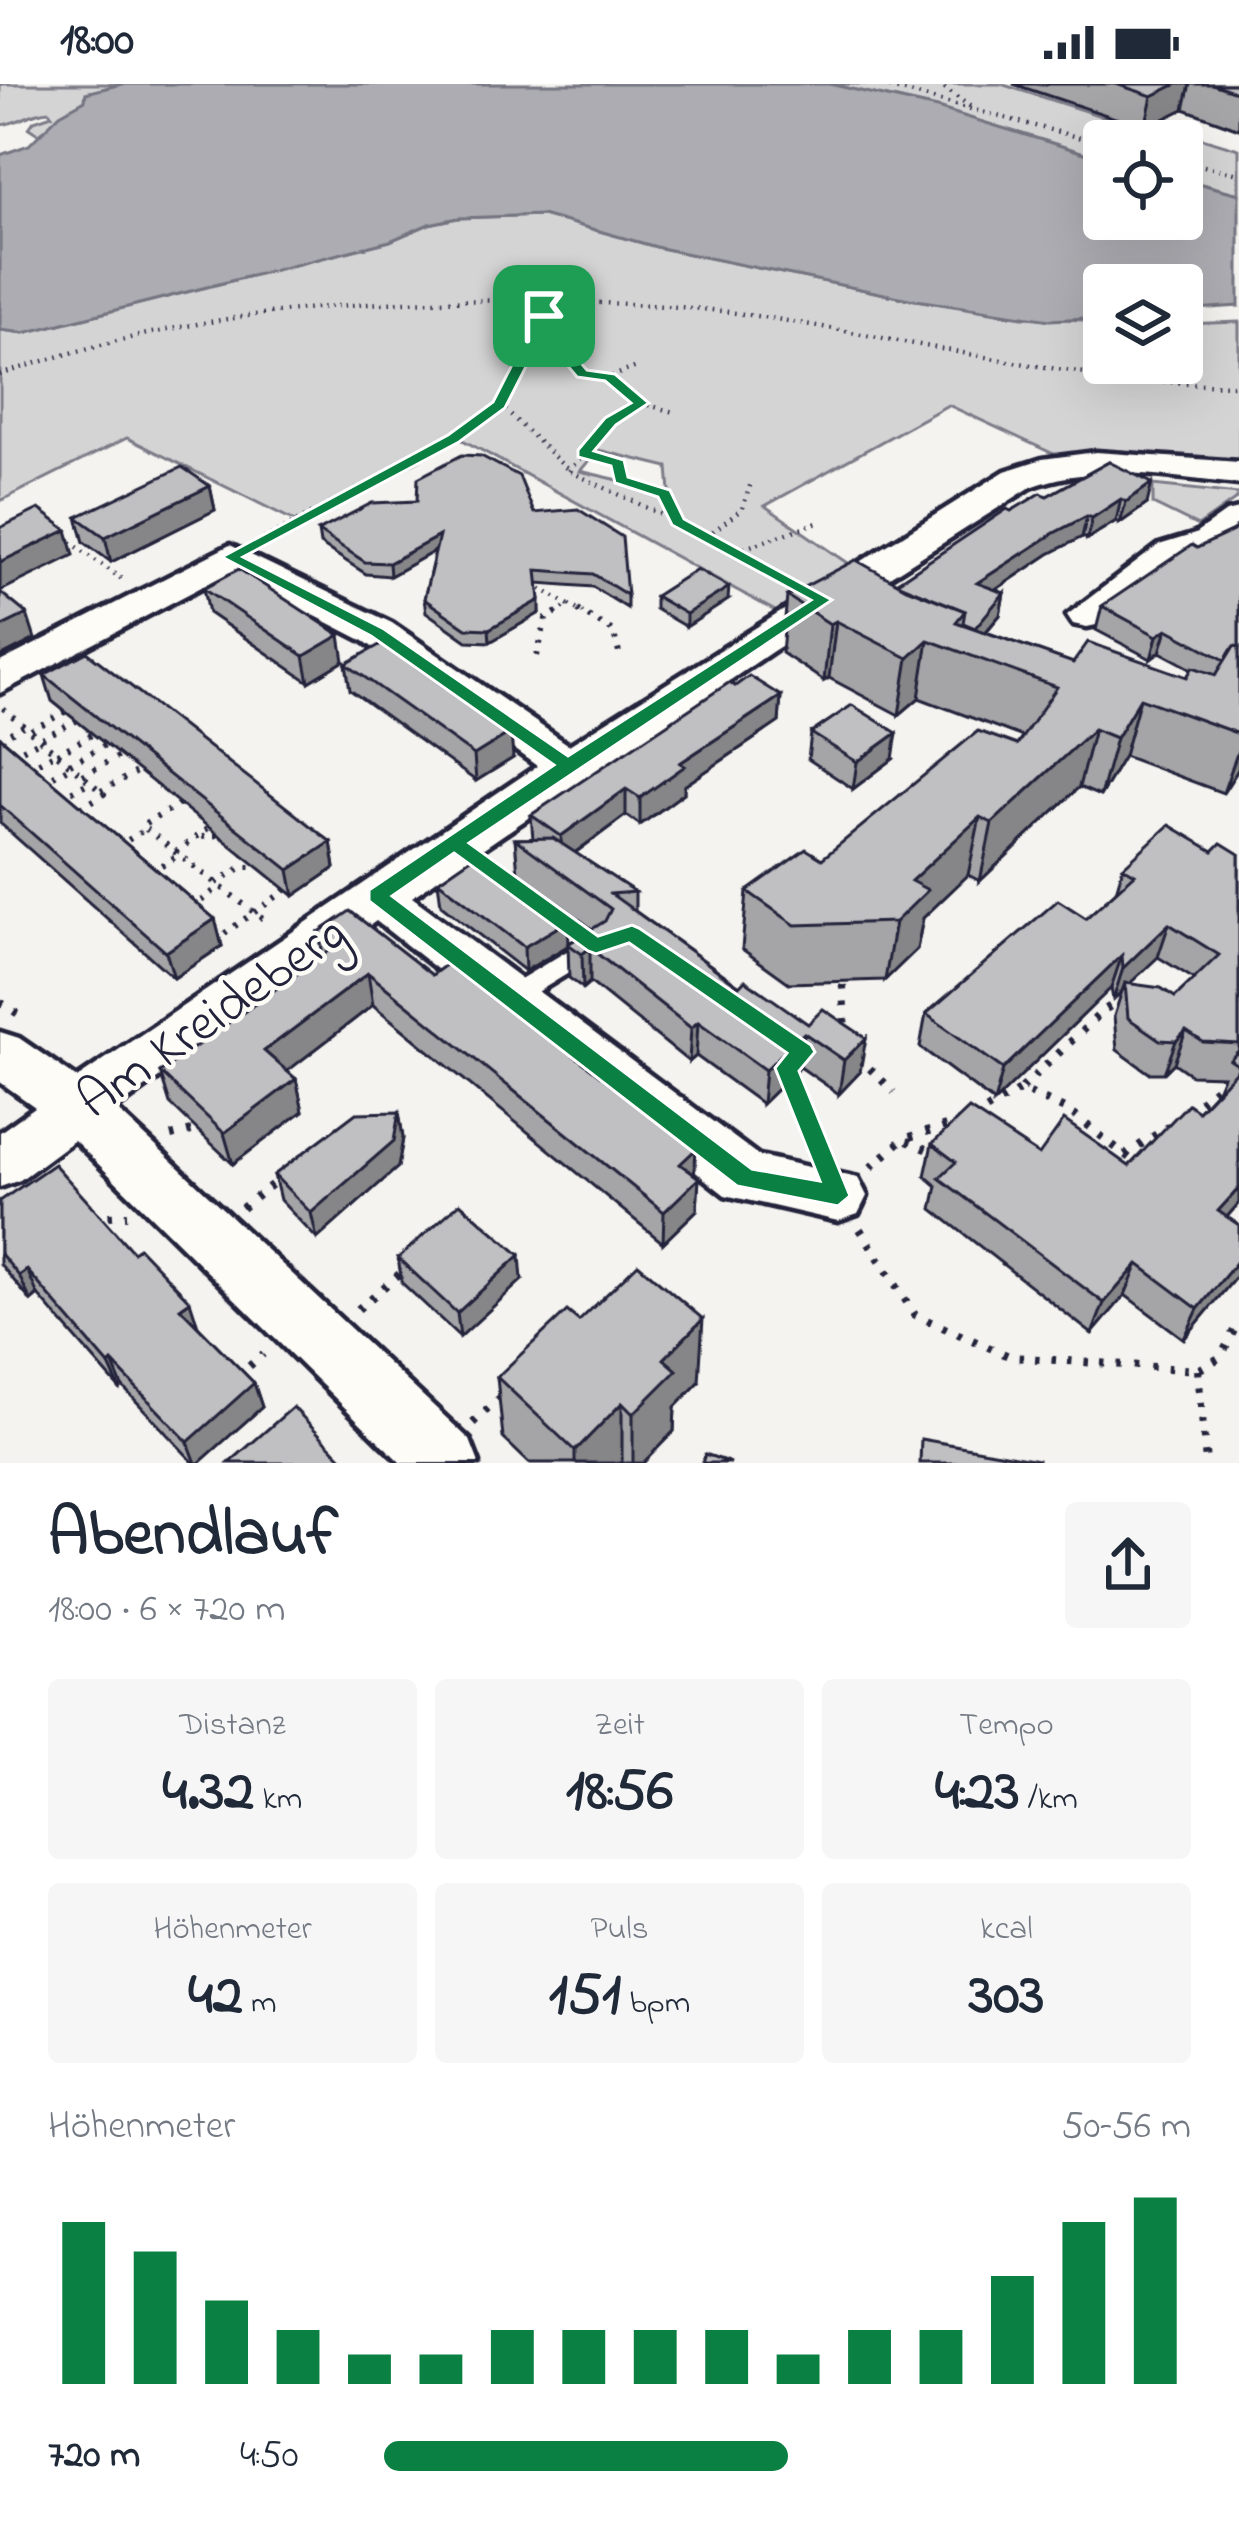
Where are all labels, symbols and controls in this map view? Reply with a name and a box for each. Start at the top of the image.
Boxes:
text: 18:00 [60,9,134,75]
map controls [1083,120,1203,384]
button: locate [1083,120,1203,240]
button: layers [1083,264,1203,384]
pin [493,265,595,367]
icon: arrive [511,283,577,349]
street label: Am Kreideberg [63,897,365,1142]
text: Abendlauf [48,1489,338,1585]
button: share [1065,1502,1191,1628]
text: 18:00 · 6 × 720 m [48,1582,285,1639]
text: Distanz [180,1702,285,1750]
text: Zeit [594,1702,645,1750]
text: Tempo [959,1702,1054,1750]
text: 4.32 [163,1750,254,1837]
text: 18:56 [566,1750,673,1837]
text: 4:23 [935,1750,1019,1837]
text: km [254,1776,302,1824]
text: /km [1019,1776,1078,1824]
text: Höhenmeter [153,1906,312,1954]
text: Puls [590,1906,649,1954]
text: kcal [980,1906,1033,1954]
text: 42 [188,1954,243,2041]
text: 151 [549,1954,621,2041]
text: 303 [969,1954,1044,2041]
text: m [243,1980,277,2028]
text: bpm [621,1980,690,2028]
text: Höhenmeter [48,2099,235,2156]
text: 50–56 m [1061,2099,1191,2156]
text: 720 m [48,2428,140,2485]
text: 4:50 [240,2428,299,2485]

